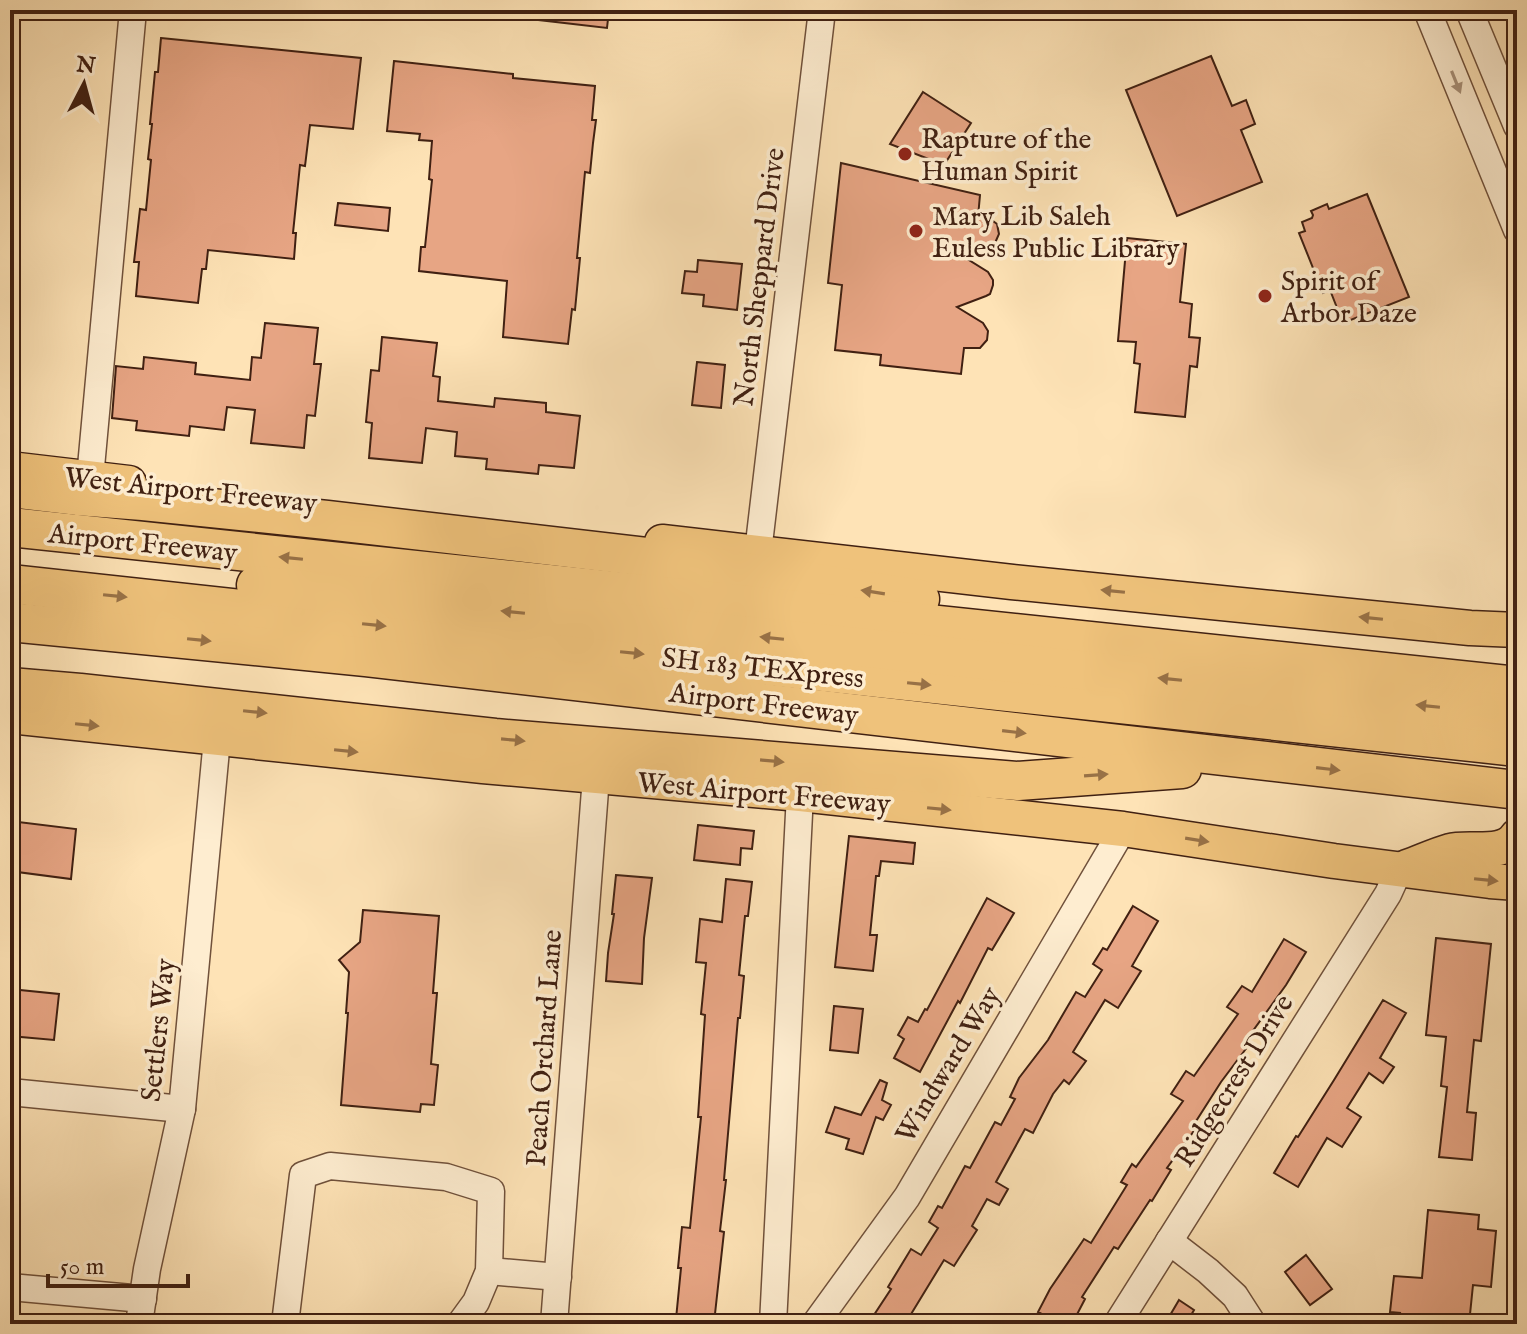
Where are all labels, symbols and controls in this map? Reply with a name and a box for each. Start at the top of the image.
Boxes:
north arrow [44,44,124,124]
text: N [74,51,97,81]
one-way arrow [1450,70,1463,94]
place label: Rapture of the Human Spirit [921,123,1092,190]
marker: Rapture of the Human Spirit [896,145,914,163]
street label: North Sheppard Drive [727,146,794,409]
place label: Mary Lib Saleh Euless Public Library [932,200,1180,267]
marker: Mary Lib Saleh Euless Public Library [907,222,925,240]
place label: Spirit of Arbor Daze [1280,265,1417,332]
marker: Spirit of Arbor Daze [1256,287,1274,305]
street label: West Airport Freeway [63,461,319,522]
street label: Airport Freeway [45,517,239,572]
one-way arrow [278,551,303,564]
one-way arrow [860,585,885,598]
one-way arrow [1100,585,1125,598]
one-way arrow [103,590,128,603]
one-way arrow [500,605,525,618]
one-way arrow [1358,611,1383,624]
one-way arrow [362,618,387,631]
one-way arrow [759,632,784,645]
one-way arrow [187,634,212,647]
street label: SH 183 TEXpress [660,641,865,697]
one-way arrow [620,647,645,660]
one-way arrow [1157,673,1182,686]
street label: Airport Freeway [666,676,860,734]
one-way arrow [907,677,932,690]
one-way arrow [1415,699,1440,712]
one-way arrow [243,705,268,718]
one-way arrow [75,718,100,731]
one-way arrow [1002,726,1027,739]
one-way arrow [501,734,526,747]
one-way arrow [334,745,359,758]
one-way arrow [760,755,785,768]
one-way arrow [1316,763,1341,776]
street label: West Airport Freeway [636,766,892,823]
one-way arrow [1084,768,1109,781]
one-way arrow [927,803,952,816]
one-way arrow [1185,835,1210,847]
one-way arrow [1474,874,1499,887]
street label: Peach Orchard Lane [520,928,571,1168]
street label: Settlers Way [135,957,184,1104]
street label: Windward Way [889,981,1010,1150]
street label: Ridgecrest Drive [1168,988,1302,1174]
scale bar [48,1238,188,1288]
text: 50 m [60,1252,104,1283]

